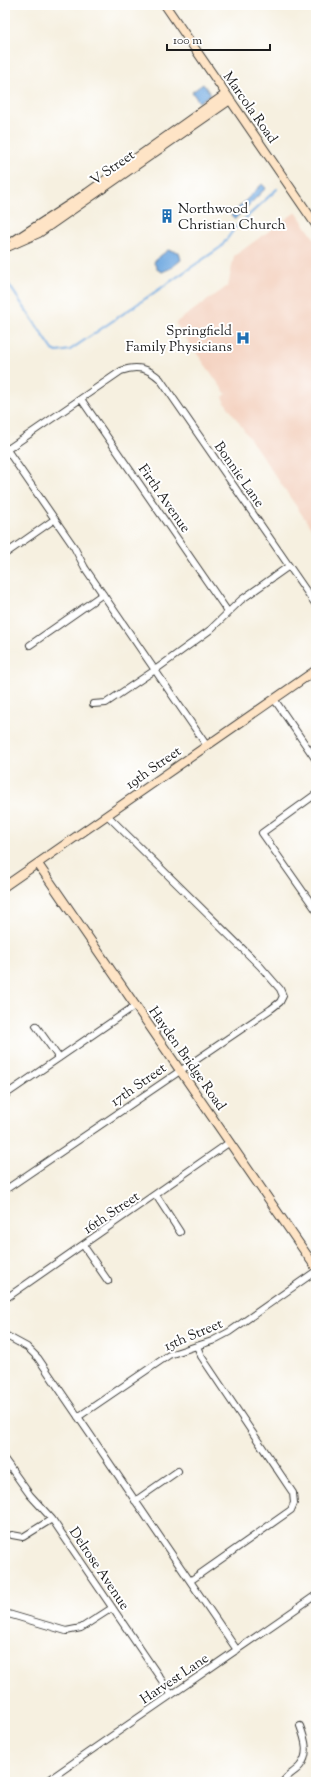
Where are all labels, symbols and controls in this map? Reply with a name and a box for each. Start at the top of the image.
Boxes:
scale bar [167,26,270,52]
text: 100 m [173,32,202,50]
street label: Marcola Road [217,68,281,148]
street label: V Street [87,146,140,191]
place label: Northwood Christian Church [178,200,286,236]
building icon: Northwood Christian Church [159,208,175,224]
place label: Springfield Family Physicians [126,322,232,358]
hospital icon: Springfield Family Physicians [235,330,251,346]
street label: Bonnie Lane [208,438,268,512]
street label: Firth Avenue [132,461,194,537]
street label: 19th Street [122,742,186,795]
street label: Hayden Bridge Road [143,1003,230,1115]
street label: 17th Street [107,1059,171,1112]
street label: 16th Street [80,1187,144,1240]
street label: 15th Street [161,1315,226,1357]
street label: Delrose Avenue [63,1524,133,1615]
street label: Harvest Lane [137,1649,213,1710]

